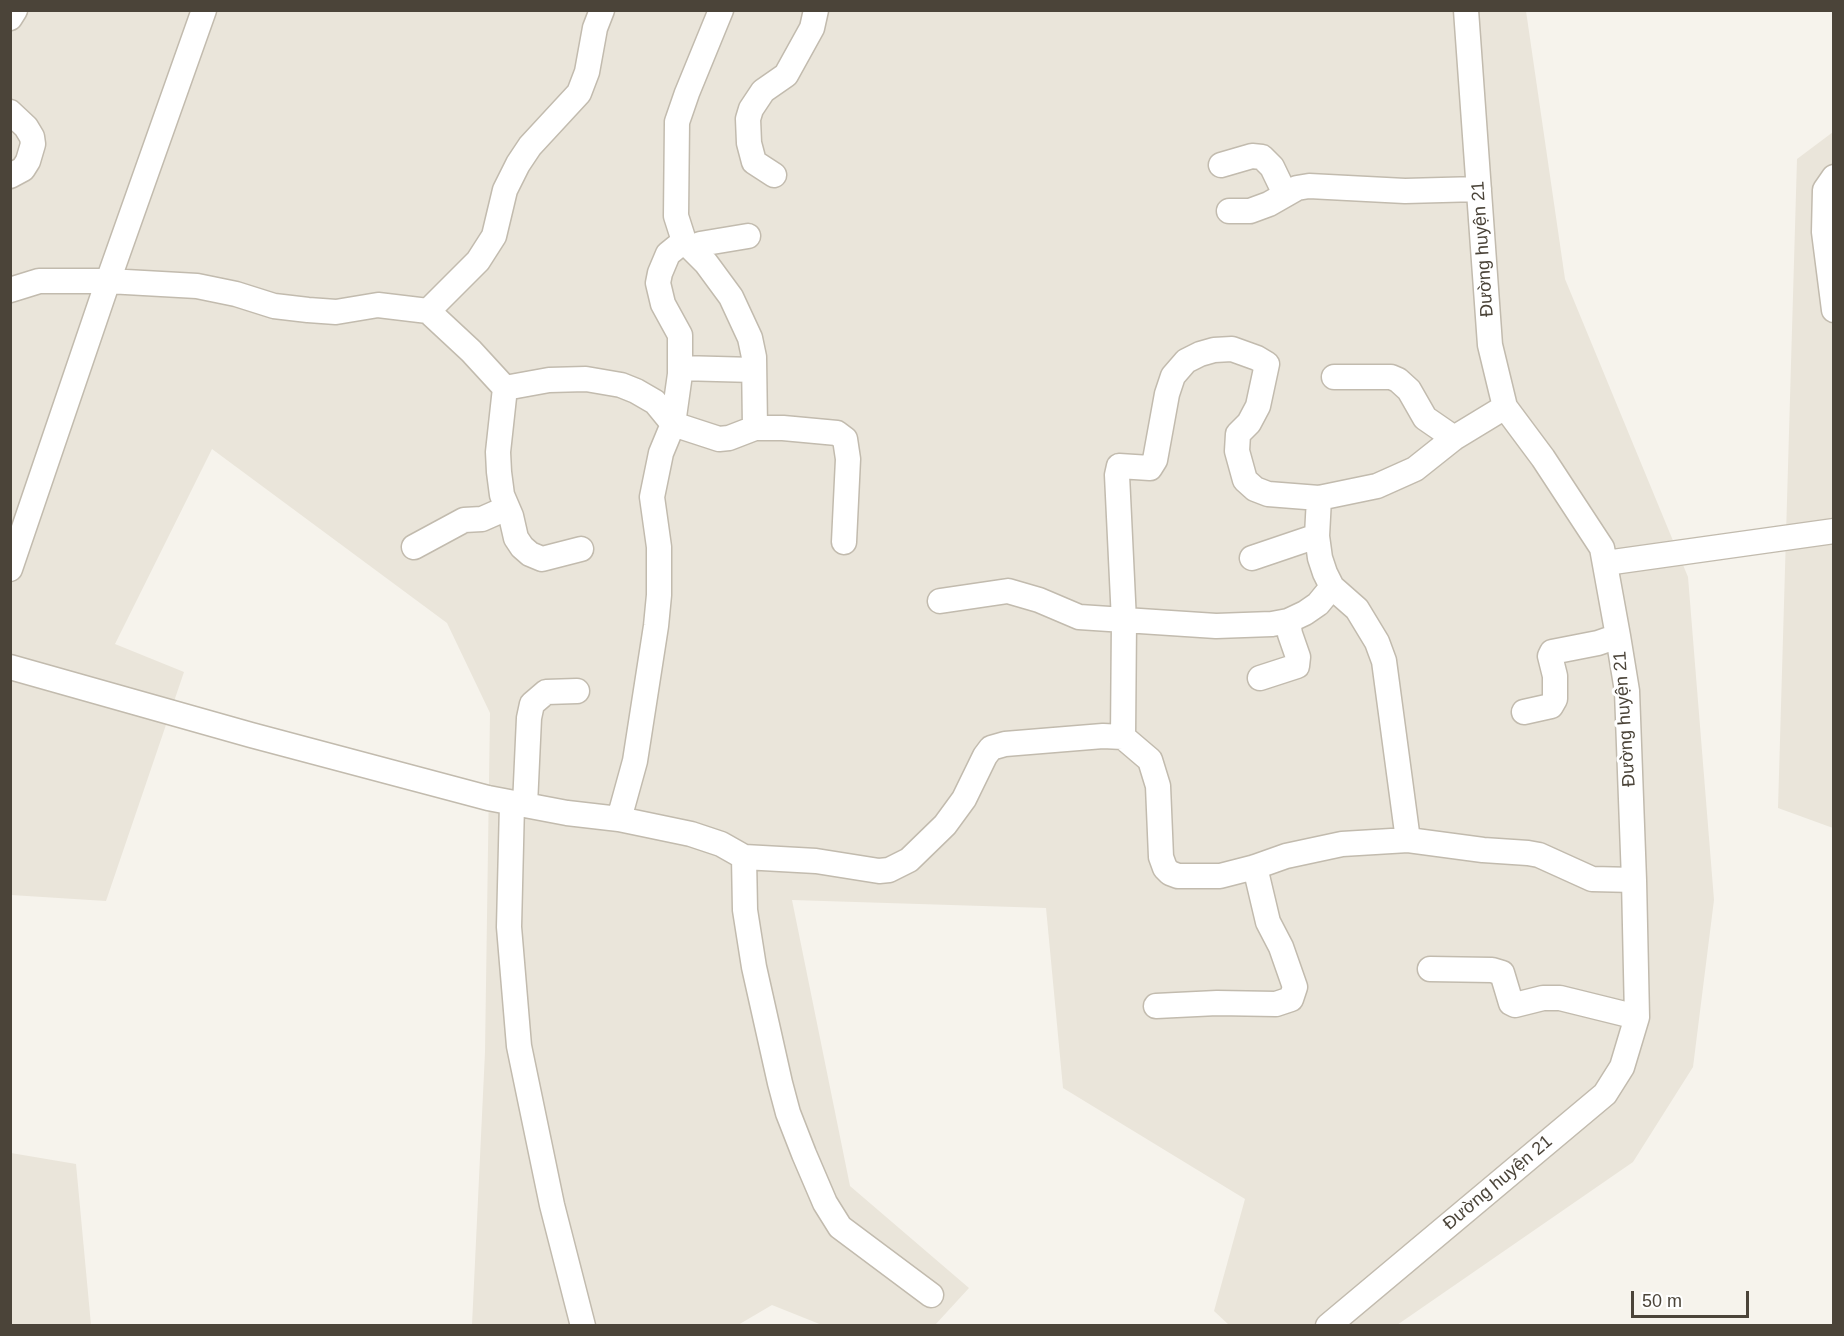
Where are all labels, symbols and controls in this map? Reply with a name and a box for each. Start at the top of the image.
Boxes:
street label: Đường huyện 21 [1467,180,1499,318]
street label: Đường huyện 21 [1609,650,1641,788]
street label: Đường huyện 21 [1439,1131,1557,1235]
scale bar [1634,1279,1752,1317]
text: 50 m [1642,1291,1682,1311]

